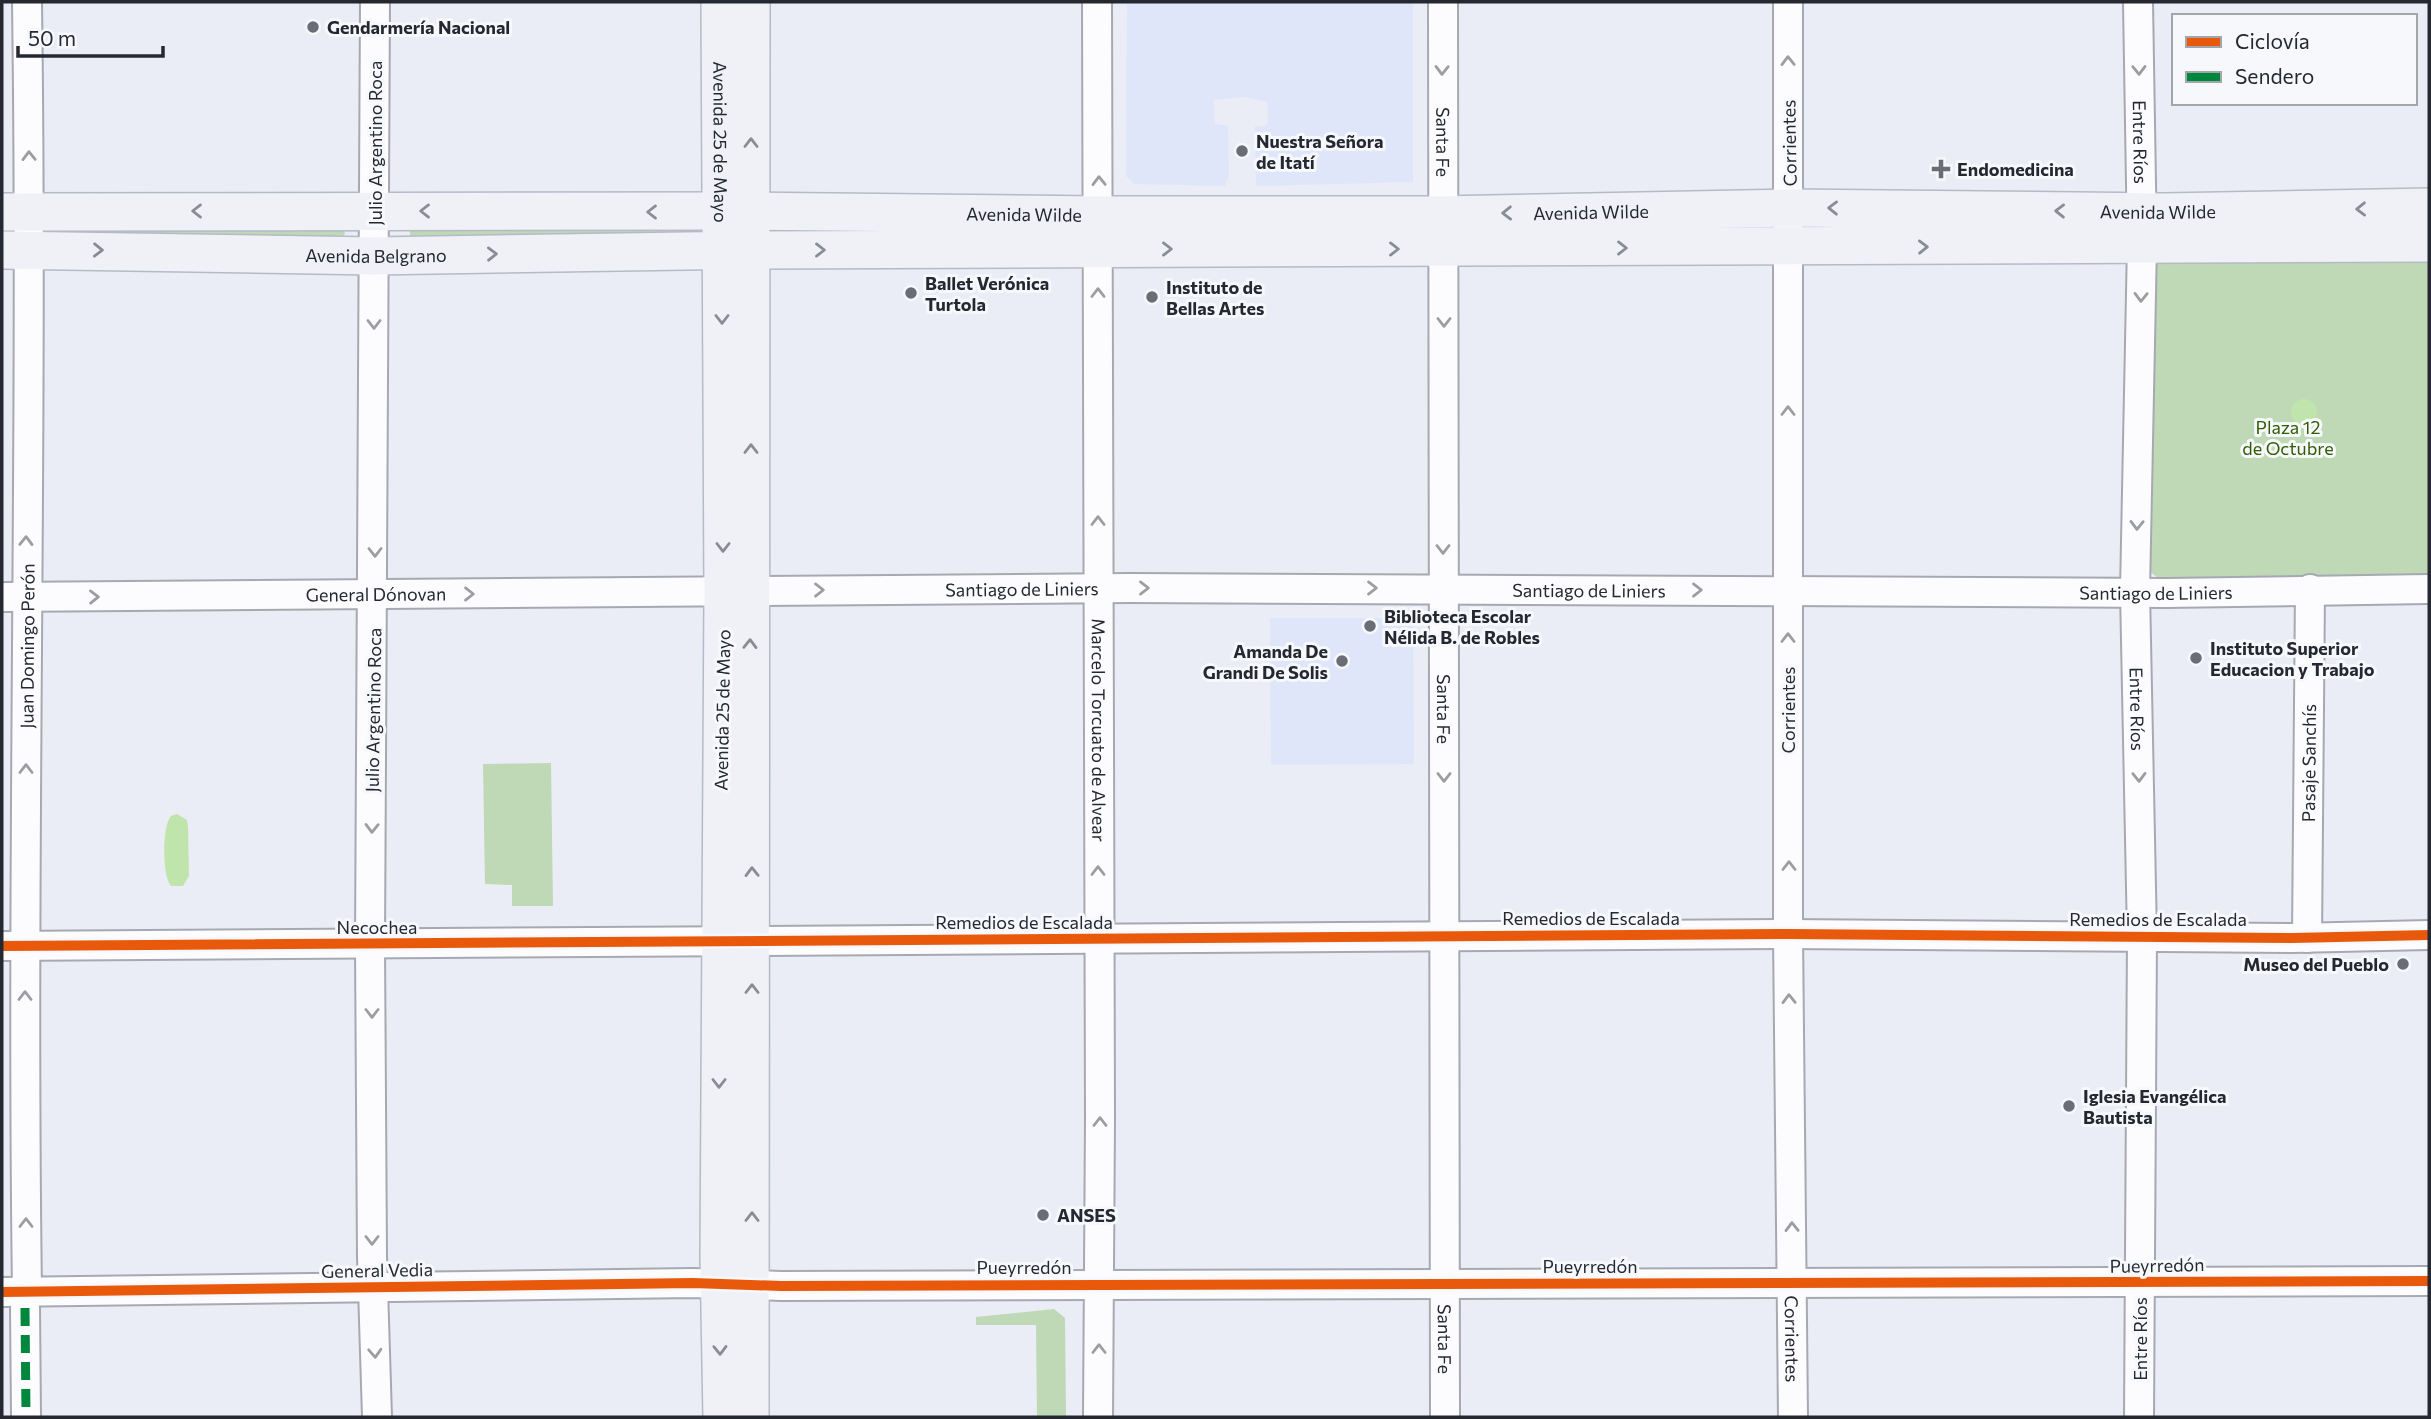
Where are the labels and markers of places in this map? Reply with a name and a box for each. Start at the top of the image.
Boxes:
place label: Gendarmería Nacional [327,16,510,38]
marker: Gendarmería Nacional [305,19,321,35]
place label: Nuestra Señora de Itatí [1256,130,1383,173]
marker: Nuestra Señora de Itatí [1234,143,1250,159]
place label: Endomedicina [1957,158,2074,180]
marker: Endomedicina [1931,159,1951,179]
place label: Ballet Verónica Turtola [925,272,1049,315]
place label: Instituto de Bellas Artes [1166,276,1264,319]
marker: Ballet Verónica Turtola [903,285,919,301]
marker: Instituto de Bellas Artes [1144,289,1160,305]
place label: Biblioteca Escolar Nélida B. de Robles [1384,605,1540,648]
marker: Biblioteca Escolar Nélida B. de Robles [1362,618,1378,634]
place label: Instituto Superior Educacion y Trabajo [2210,637,2375,680]
place label: Amanda De Grandi De Solis [1203,640,1328,683]
marker: Instituto Superior Educacion y Trabajo [2188,650,2204,666]
marker: Amanda De Grandi De Solis [1334,653,1350,669]
place label: Museo del Pueblo [2243,953,2389,975]
marker: Museo del Pueblo [2395,956,2411,972]
place label: Iglesia Evangélica Bautista [2083,1085,2226,1128]
marker: Iglesia Evangélica Bautista [2061,1098,2077,1114]
place label: ANSES [1057,1204,1116,1226]
marker: ANSES [1035,1207,1051,1223]

